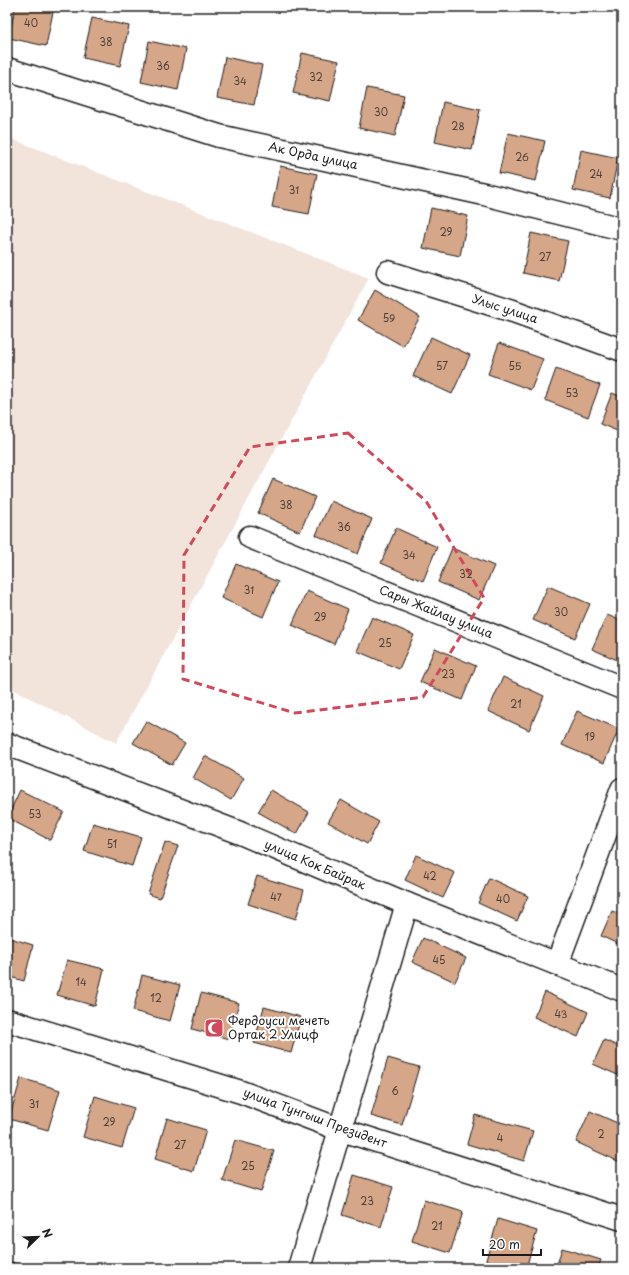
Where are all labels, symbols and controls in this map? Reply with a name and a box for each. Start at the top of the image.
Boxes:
house number: 40 [24,15,38,30]
house number: 38 [100,34,112,49]
house number: 36 [156,58,170,73]
house number: 32 [309,69,323,84]
house number: 34 [233,73,247,88]
house number: 30 [374,104,388,119]
house number: 28 [451,118,465,133]
street label: Ак Орда улица [267,137,360,173]
house number: 26 [515,149,529,164]
house number: 24 [589,166,603,181]
house number: 31 [289,182,299,197]
house number: 29 [440,224,453,239]
house number: 27 [539,249,552,264]
street label: Улыс улица [470,289,541,327]
house number: 59 [383,310,395,325]
house number: 57 [436,358,448,373]
house number: 55 [509,358,522,373]
house number: 53 [566,385,578,400]
house number: 38 [280,497,292,512]
house number: 36 [337,519,351,534]
house number: 34 [402,547,416,562]
house number: 32 [459,566,473,581]
street label: Сары Жайлау улица [377,580,496,642]
house number: 31 [244,582,254,597]
house number: 30 [554,604,568,619]
house number: 29 [314,609,327,624]
house number: 25 [378,635,392,650]
house number: 23 [441,666,455,681]
house number: 21 [510,696,522,711]
house number: 19 [585,729,595,744]
house number: 53 [29,806,41,821]
street label: улица Кок Байрак [262,835,370,894]
house number: 51 [107,836,117,851]
house number: 42 [423,868,437,883]
house number: 47 [270,889,283,904]
house number: 40 [496,891,510,906]
house number: 45 [433,952,445,967]
house number: 14 [75,974,87,989]
house number: 12 [150,990,162,1005]
house number: 43 [555,1006,568,1021]
place label: Фердоуси мечеть Ортак 2 Улицф [228,1011,330,1043]
mosque icon: Фердоуси мечеть Ортак 2 Улицф [203,1017,225,1039]
street label: улица Тунгыш Президент [241,1083,390,1152]
house number: 6 [391,1083,399,1098]
house number: 31 [29,1096,39,1111]
house number: 29 [103,1114,116,1129]
house number: 2 [597,1126,605,1141]
house number: 4 [497,1130,504,1145]
house number: 27 [174,1137,187,1152]
house number: 25 [241,1158,255,1173]
house number: 23 [360,1193,374,1208]
north arrow [18,1217,58,1257]
house number: 21 [431,1218,443,1233]
text: N [38,1226,57,1240]
scale bar [483,1231,541,1257]
text: 20 m [489,1235,520,1253]

